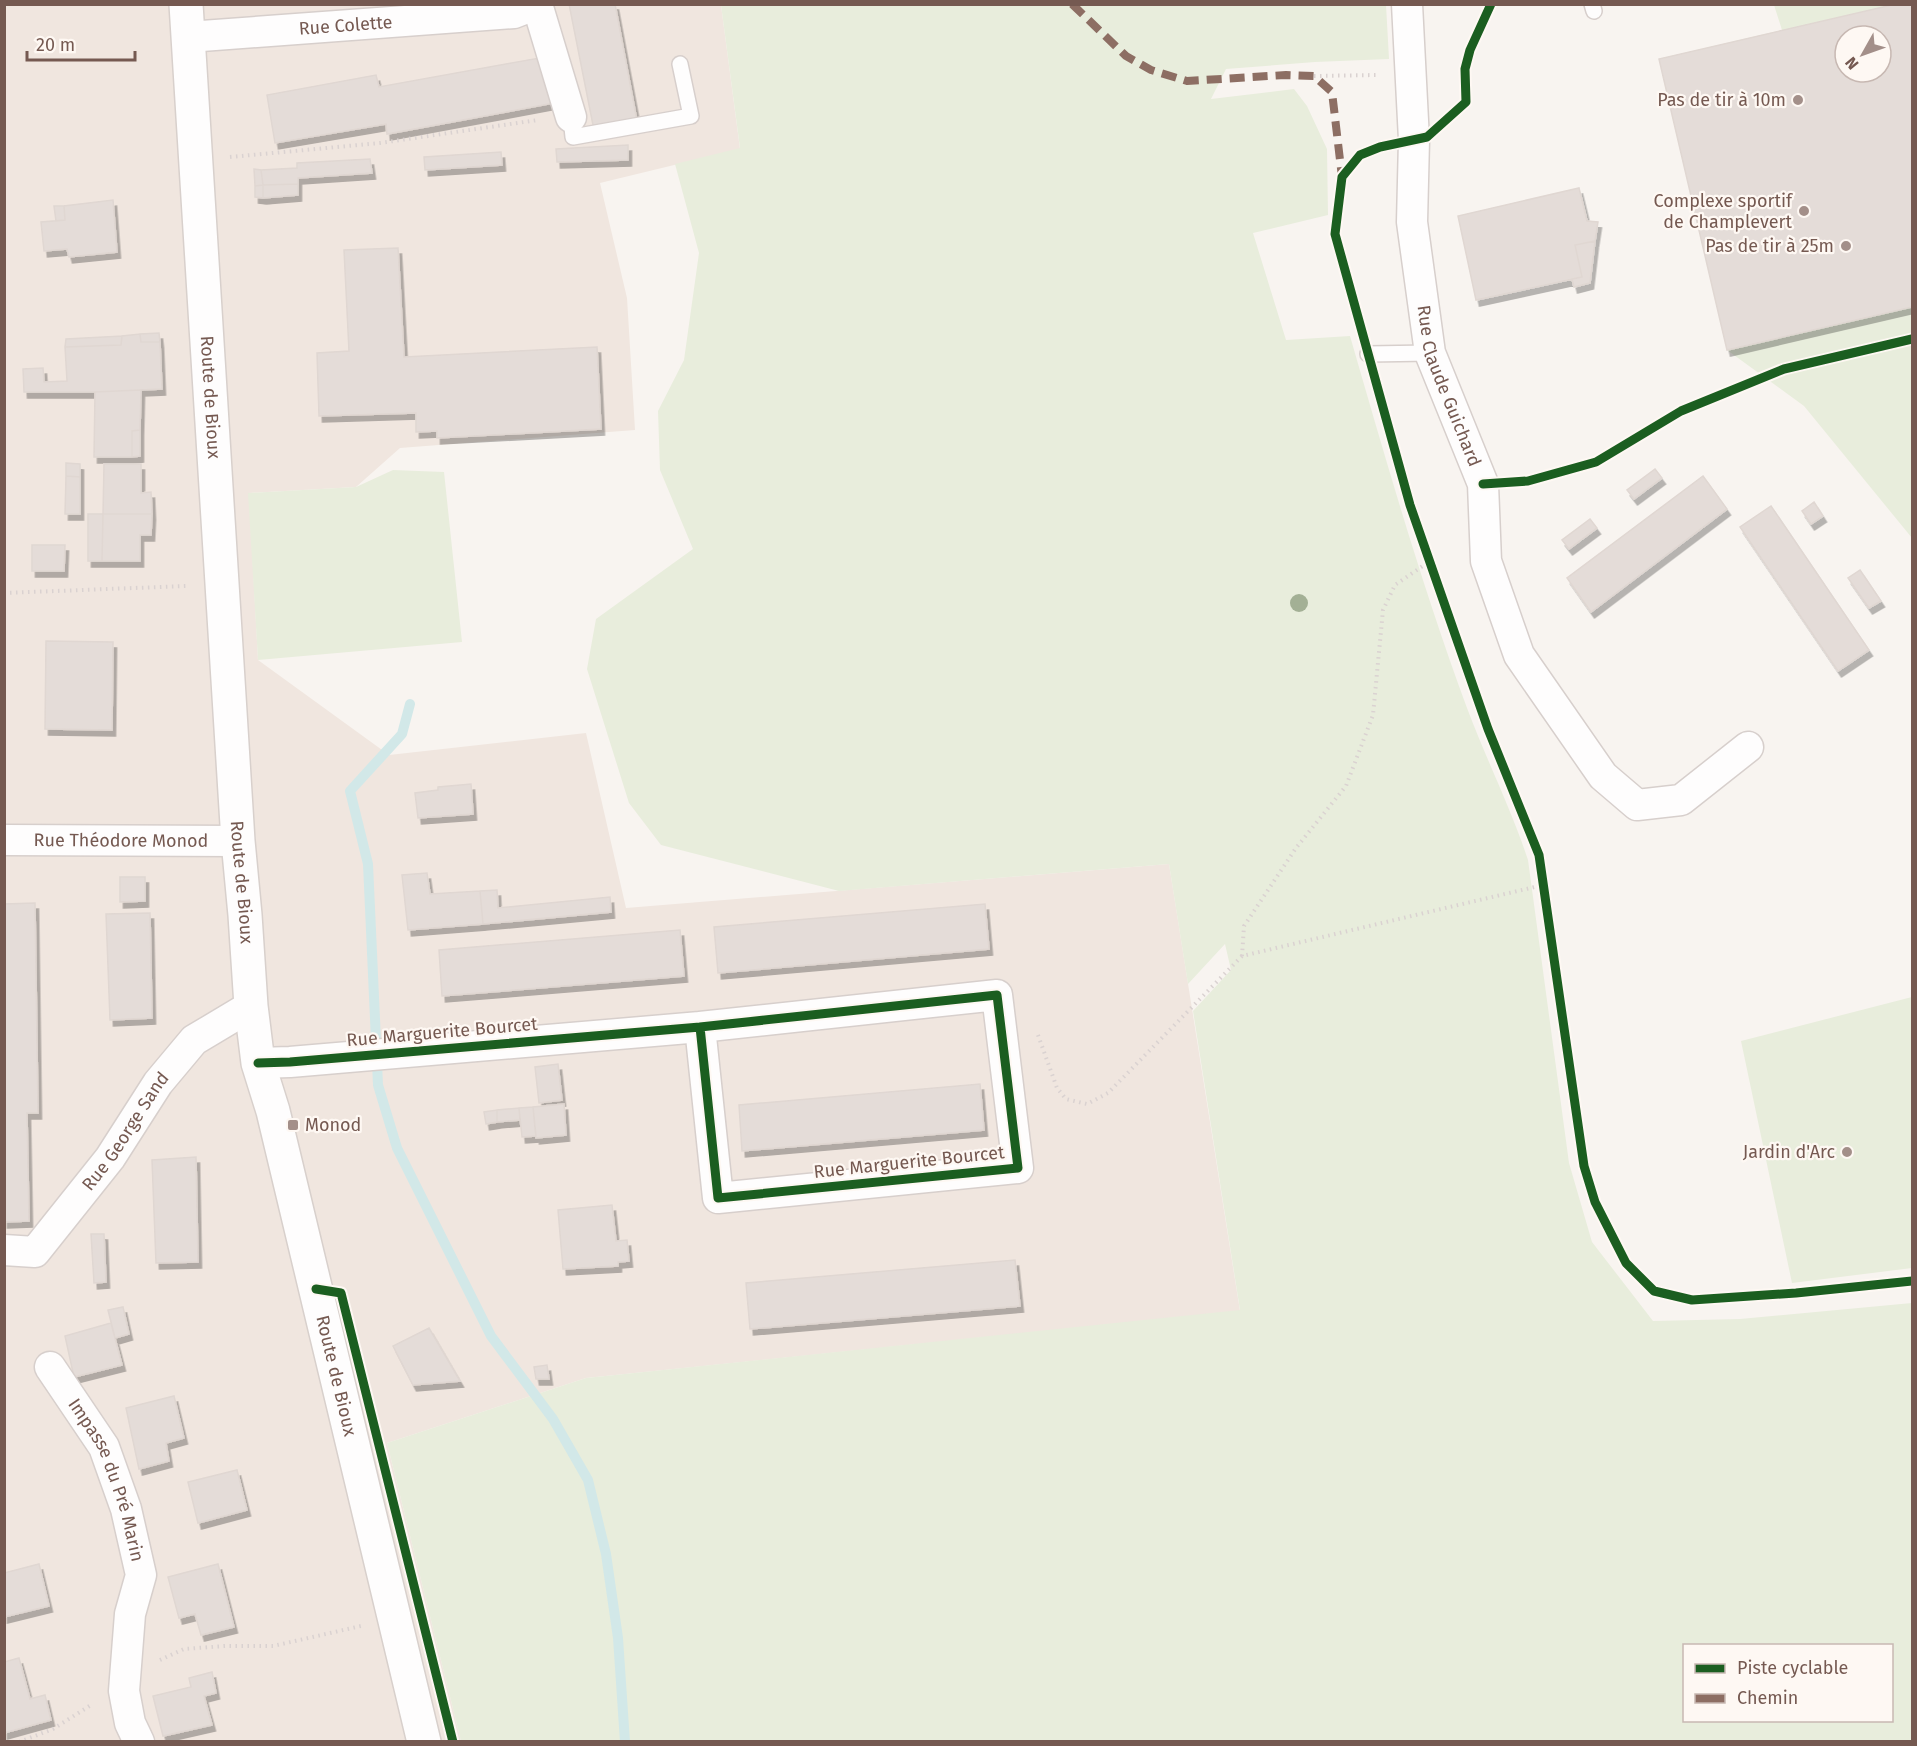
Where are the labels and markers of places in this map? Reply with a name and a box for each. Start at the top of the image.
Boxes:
place label: Pas de tir à 10m [1657,89,1786,111]
marker: Pas de tir à 10m [1791,93,1805,107]
place label: Complexe sportif de Champlevert [1654,190,1794,233]
marker: Complexe sportif de Champlevert [1797,204,1811,218]
place label: Pas de tir à 25m [1705,235,1834,257]
marker: Pas de tir à 25m [1839,239,1853,253]
place label: Monod [305,1114,361,1136]
marker: Monod [286,1118,300,1132]
place label: Jardin d'Arc [1743,1141,1835,1163]
marker: Jardin d'Arc [1840,1145,1854,1159]

